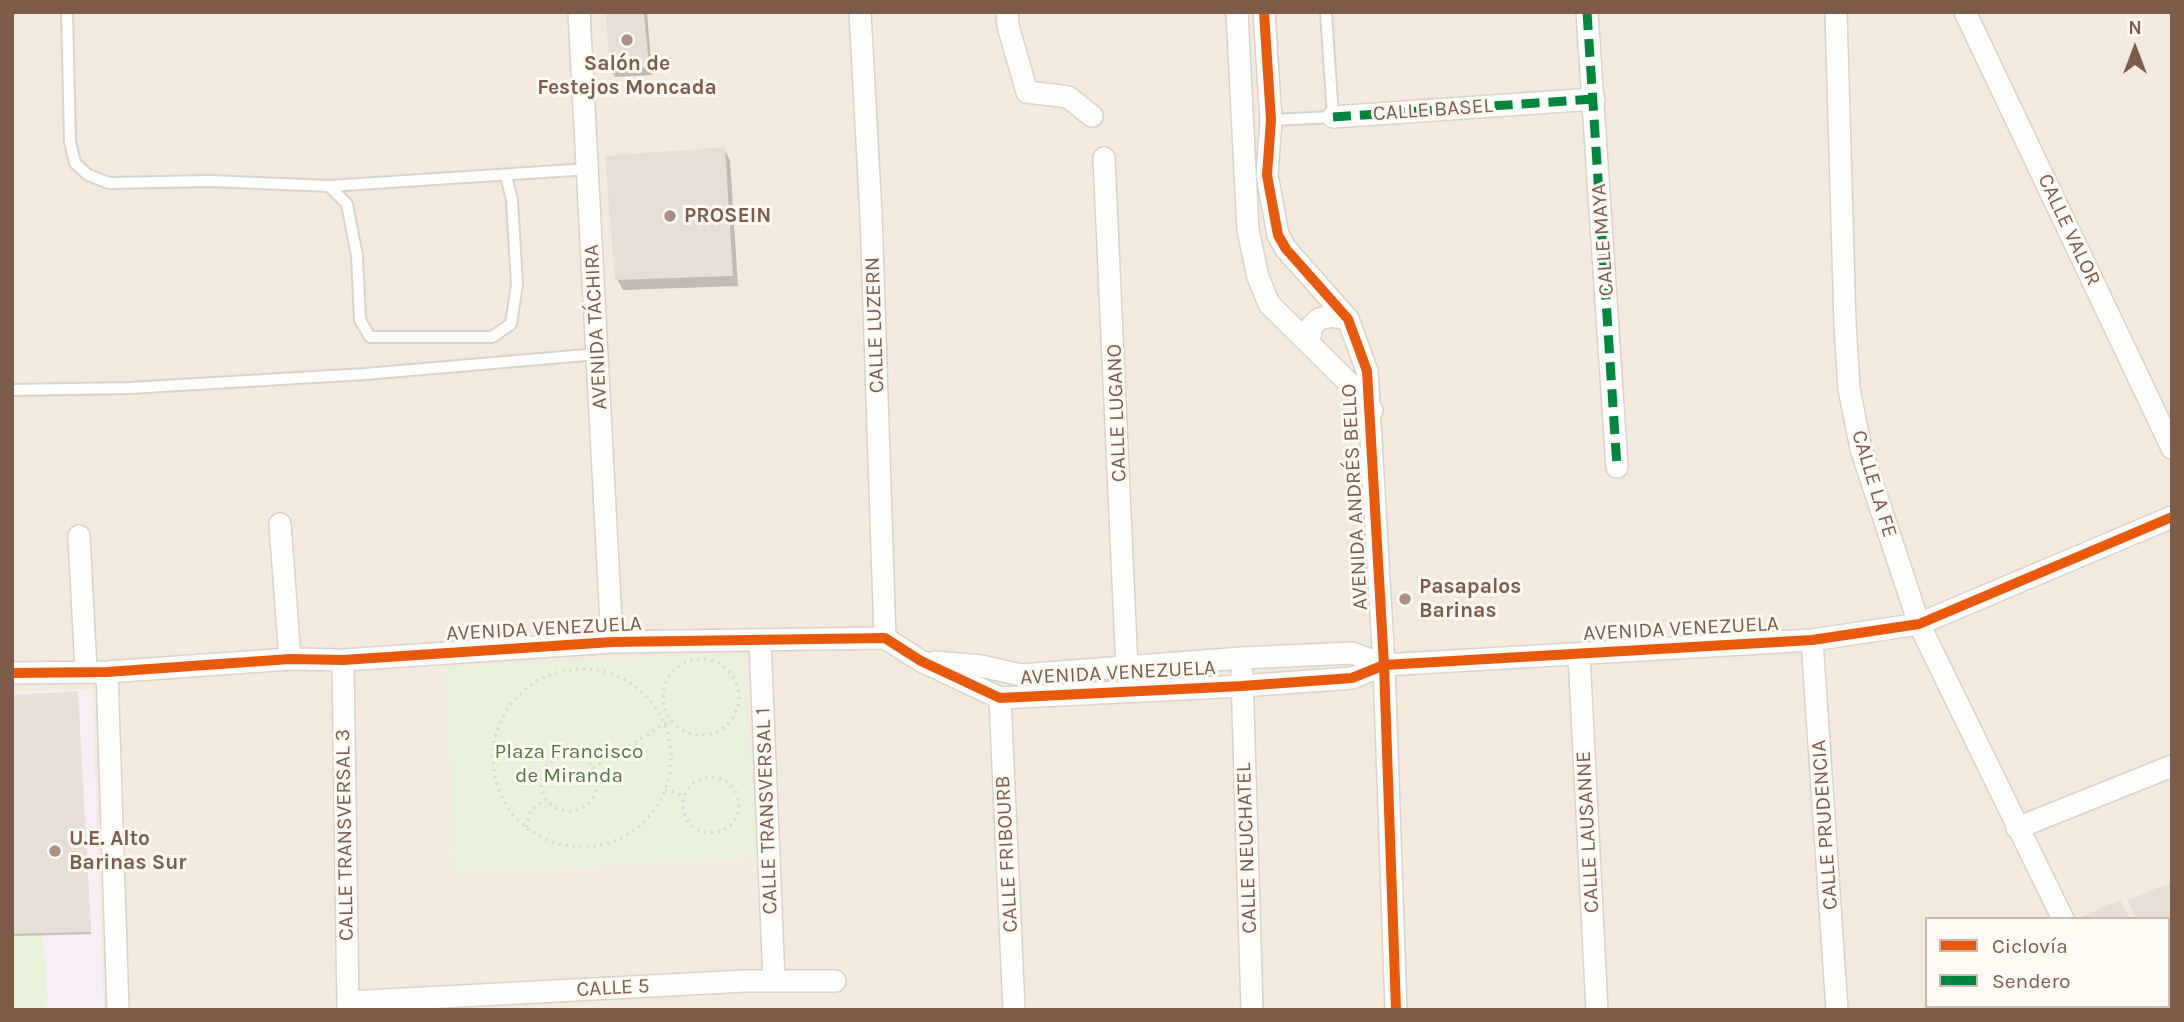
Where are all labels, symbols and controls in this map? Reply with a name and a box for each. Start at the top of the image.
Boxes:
north arrow [2100,14,2170,84]
text: N [2128,17,2142,39]
marker: Salón de Festejos Moncada [619,32,635,48]
place label: Salón de Festejos Moncada [537,51,717,101]
street label: CALLE BASEL [1372,93,1494,127]
street label: CALLE VALOR [2032,170,2106,290]
street label: CALLE MAYA [1586,183,1620,297]
place label: PROSEIN [684,203,771,229]
marker: PROSEIN [662,208,678,224]
street label: AVENIDA TÁCHIRA [579,244,613,410]
street label: CALLE LUZERN [860,256,890,394]
street label: CALLE LUGANO [1102,343,1132,483]
street label: AVENIDA ANDRÉS BELLO [1336,383,1374,611]
street label: CALLE LA FE [1846,427,1902,541]
place label: Pasapalos Barinas [1419,574,1521,624]
marker: Pasapalos Barinas [1397,591,1413,607]
street label: AVENIDA VENEZUELA [446,611,642,647]
street label: AVENIDA VENEZUELA [1583,611,1779,647]
street label: AVENIDA VENEZUELA [1020,655,1216,691]
street label: CALLE TRANSVERSAL 1 [751,707,783,915]
street label: CALLE TRANSVERSAL 3 [331,729,359,941]
park label: Plaza Francisco de Miranda [495,739,643,789]
street label: CALLE PRUDENCIA [1806,739,1844,911]
street label: CALLE LAUSANNE [1571,750,1605,914]
street label: CALLE NEUCHATEL [1231,762,1263,934]
street label: CALLE FRIBOURB [990,775,1024,933]
place label: U.E. Alto Barinas Sur [69,826,187,876]
marker: U.E. Alto Barinas Sur [47,843,63,859]
legend [1925,917,2170,1008]
text: Ciclovía [1992,934,2068,958]
text: Sendero [1992,969,2070,993]
street label: CALLE 5 [576,974,650,1002]

